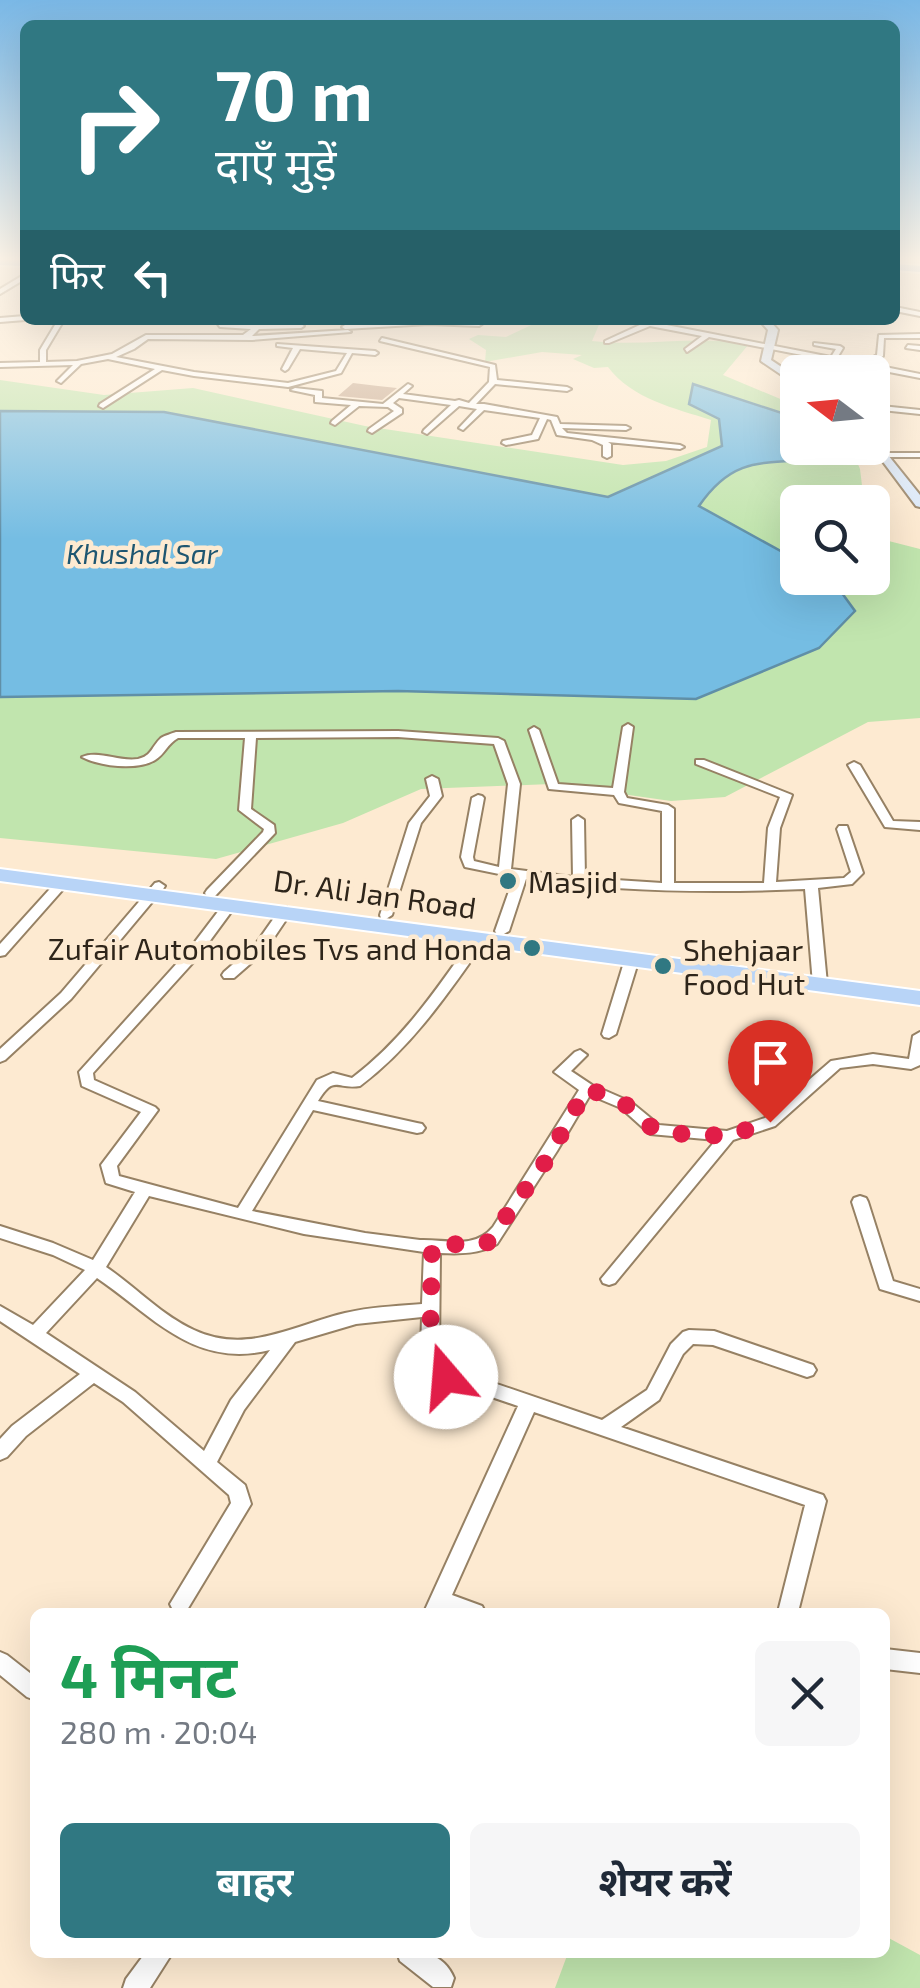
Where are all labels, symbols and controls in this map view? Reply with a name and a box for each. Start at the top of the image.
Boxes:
text: 70 m [215,51,373,135]
icon: right [50,60,180,190]
text: दाएँ मुड़ें [215,136,336,190]
icon: left [125,250,180,305]
text: फिर [50,251,105,297]
north arrow [780,355,890,465]
map controls [780,355,890,595]
button: search [780,485,890,595]
water label: Khushal Sar [66,536,219,570]
street label: Dr. Ali Jan Road [271,861,479,925]
place label: Masjid [528,863,618,899]
marker: Masjid [497,870,519,892]
place label: Zufair Automobiles Tvs and Honda [48,930,512,966]
place label: Shehjaar Food Hut [683,931,805,1001]
marker: Zufair Automobiles Tvs and Honda [521,937,543,959]
marker: Shehjaar Food Hut [652,955,674,977]
pin [728,1020,813,1123]
icon: arrive [743,1035,798,1090]
position arrow [394,1325,498,1429]
text: 4 मिनट [60,1638,237,1710]
button: close [755,1641,860,1746]
text: 280 m · 20:04 [60,1712,258,1750]
button: बाहर [60,1823,450,1938]
button: शेयर करें [470,1823,860,1938]

